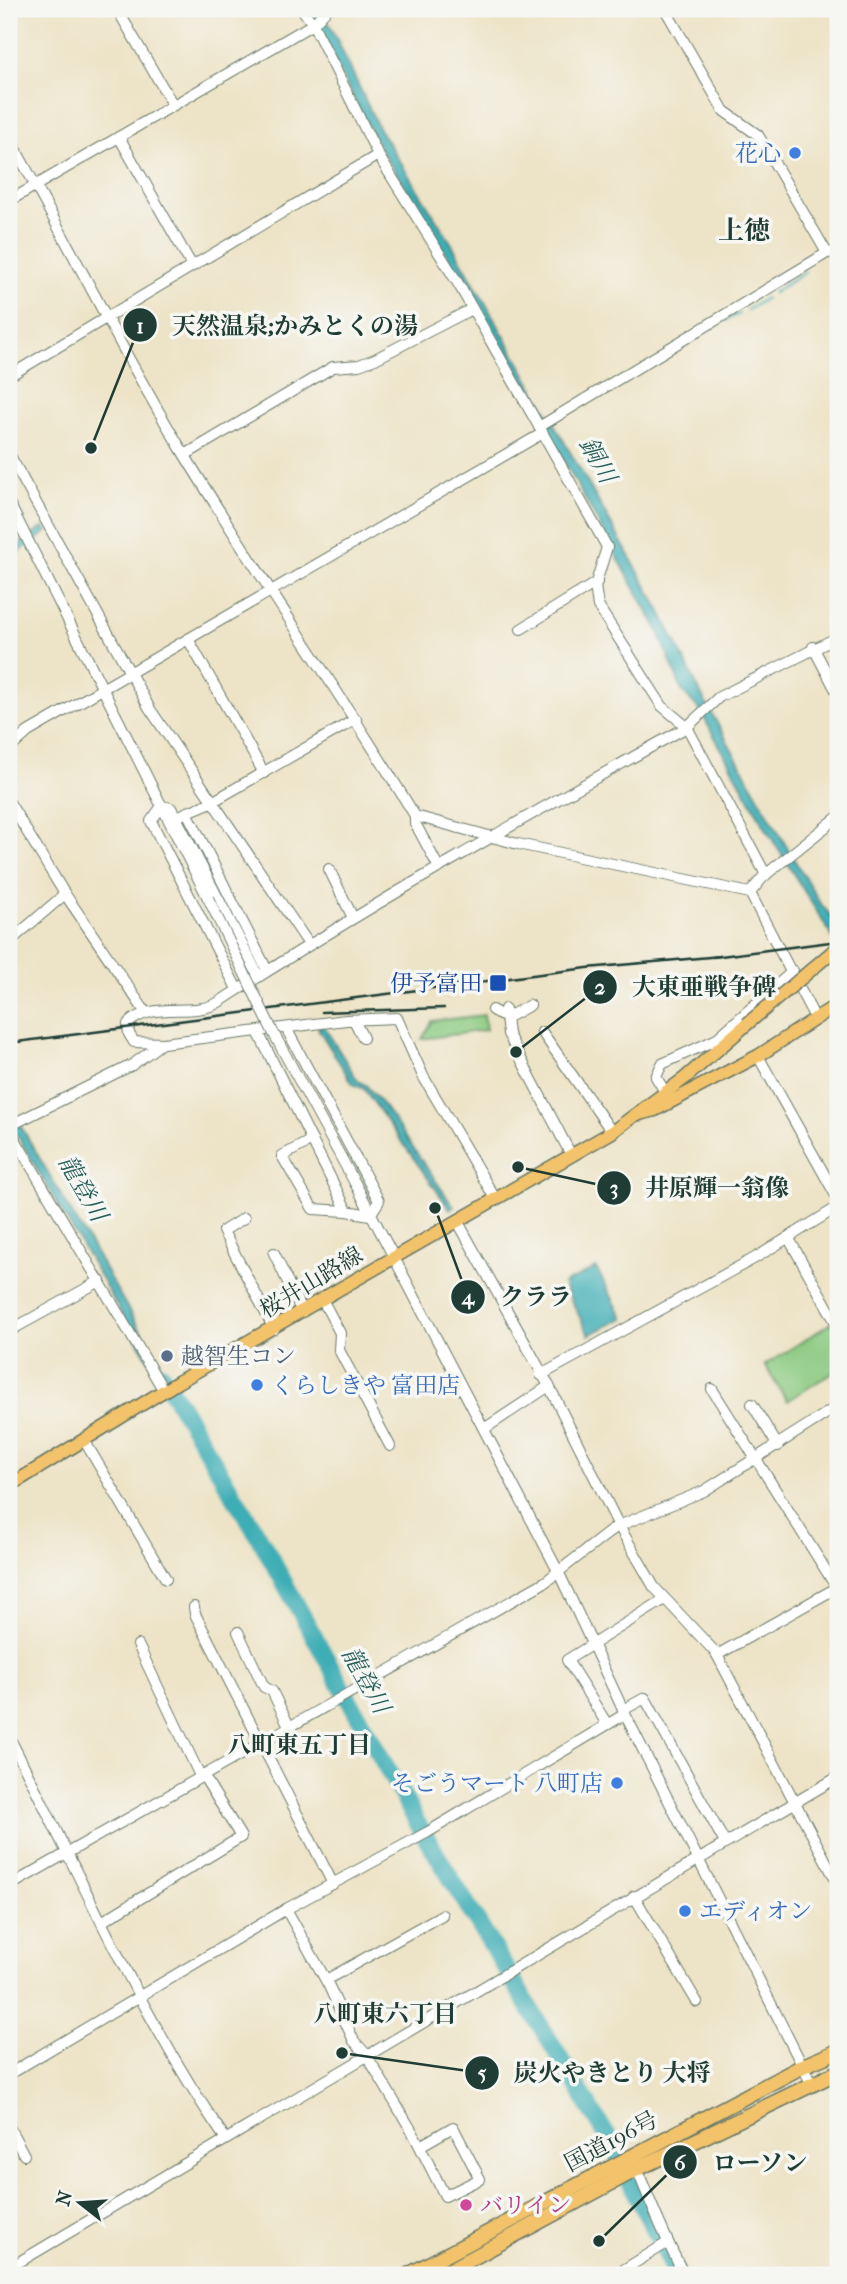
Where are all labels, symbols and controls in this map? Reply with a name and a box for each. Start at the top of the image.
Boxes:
place label: 花心 [735,140,781,167]
marker: 花心 [787,145,803,161]
district label: 上徳 [718,215,770,246]
callout: 天然温泉;かみとくの湯 [123,303,432,348]
text: 天然温泉;かみとくの湯 [172,312,418,340]
text: 1 [136,314,144,338]
water label: 銅川 [574,432,623,490]
callout: 大東亜戦争碑 [583,964,790,1009]
place label: 伊予富田 [390,970,482,997]
marker: 伊予富田 [488,973,508,993]
text: 大東亜戦争碑 [632,973,776,1001]
text: 2 [595,975,606,999]
water label: 龍登川 [53,1150,115,1229]
callout: 井原輝一翁像 [596,1165,803,1210]
text: 井原輝一翁像 [645,1174,789,1202]
text: 3 [610,1176,618,1200]
street label: 桜井山路線 [255,1241,367,1324]
callout: クララ [451,1274,586,1319]
text: クララ [500,1283,572,1311]
text: 4 [461,1285,476,1310]
place label: 越智生コン [181,1343,296,1370]
marker: 越智生コン [159,1348,175,1364]
place label: くらしきや 富田店 [271,1372,460,1399]
marker: くらしきや 富田店 [249,1377,265,1393]
water label: 龍登川 [336,1642,397,1721]
district label: 八町東五丁目 [227,1731,371,1759]
place label: そごうマート 八町店 [391,1770,603,1797]
marker: そごうマート 八町店 [609,1775,625,1791]
place label: エディオン [699,1898,812,1925]
marker: エディオン [677,1903,693,1919]
district label: 八町東六丁目 [313,2000,457,2028]
callout: 炭火やきとり 大将 [464,2050,725,2095]
text: 炭火やきとり 大将 [513,2059,711,2087]
text: 5 [477,2061,487,2085]
street label: 国道196号 [560,2106,662,2177]
callout: ローソン [663,2140,822,2185]
text: ローソン [712,2149,808,2177]
text: 6 [674,2151,686,2175]
north arrow [46,2168,116,2238]
text: N [52,2188,77,2208]
place label: バリイン [480,2192,571,2219]
marker: バリイン [458,2197,474,2213]

